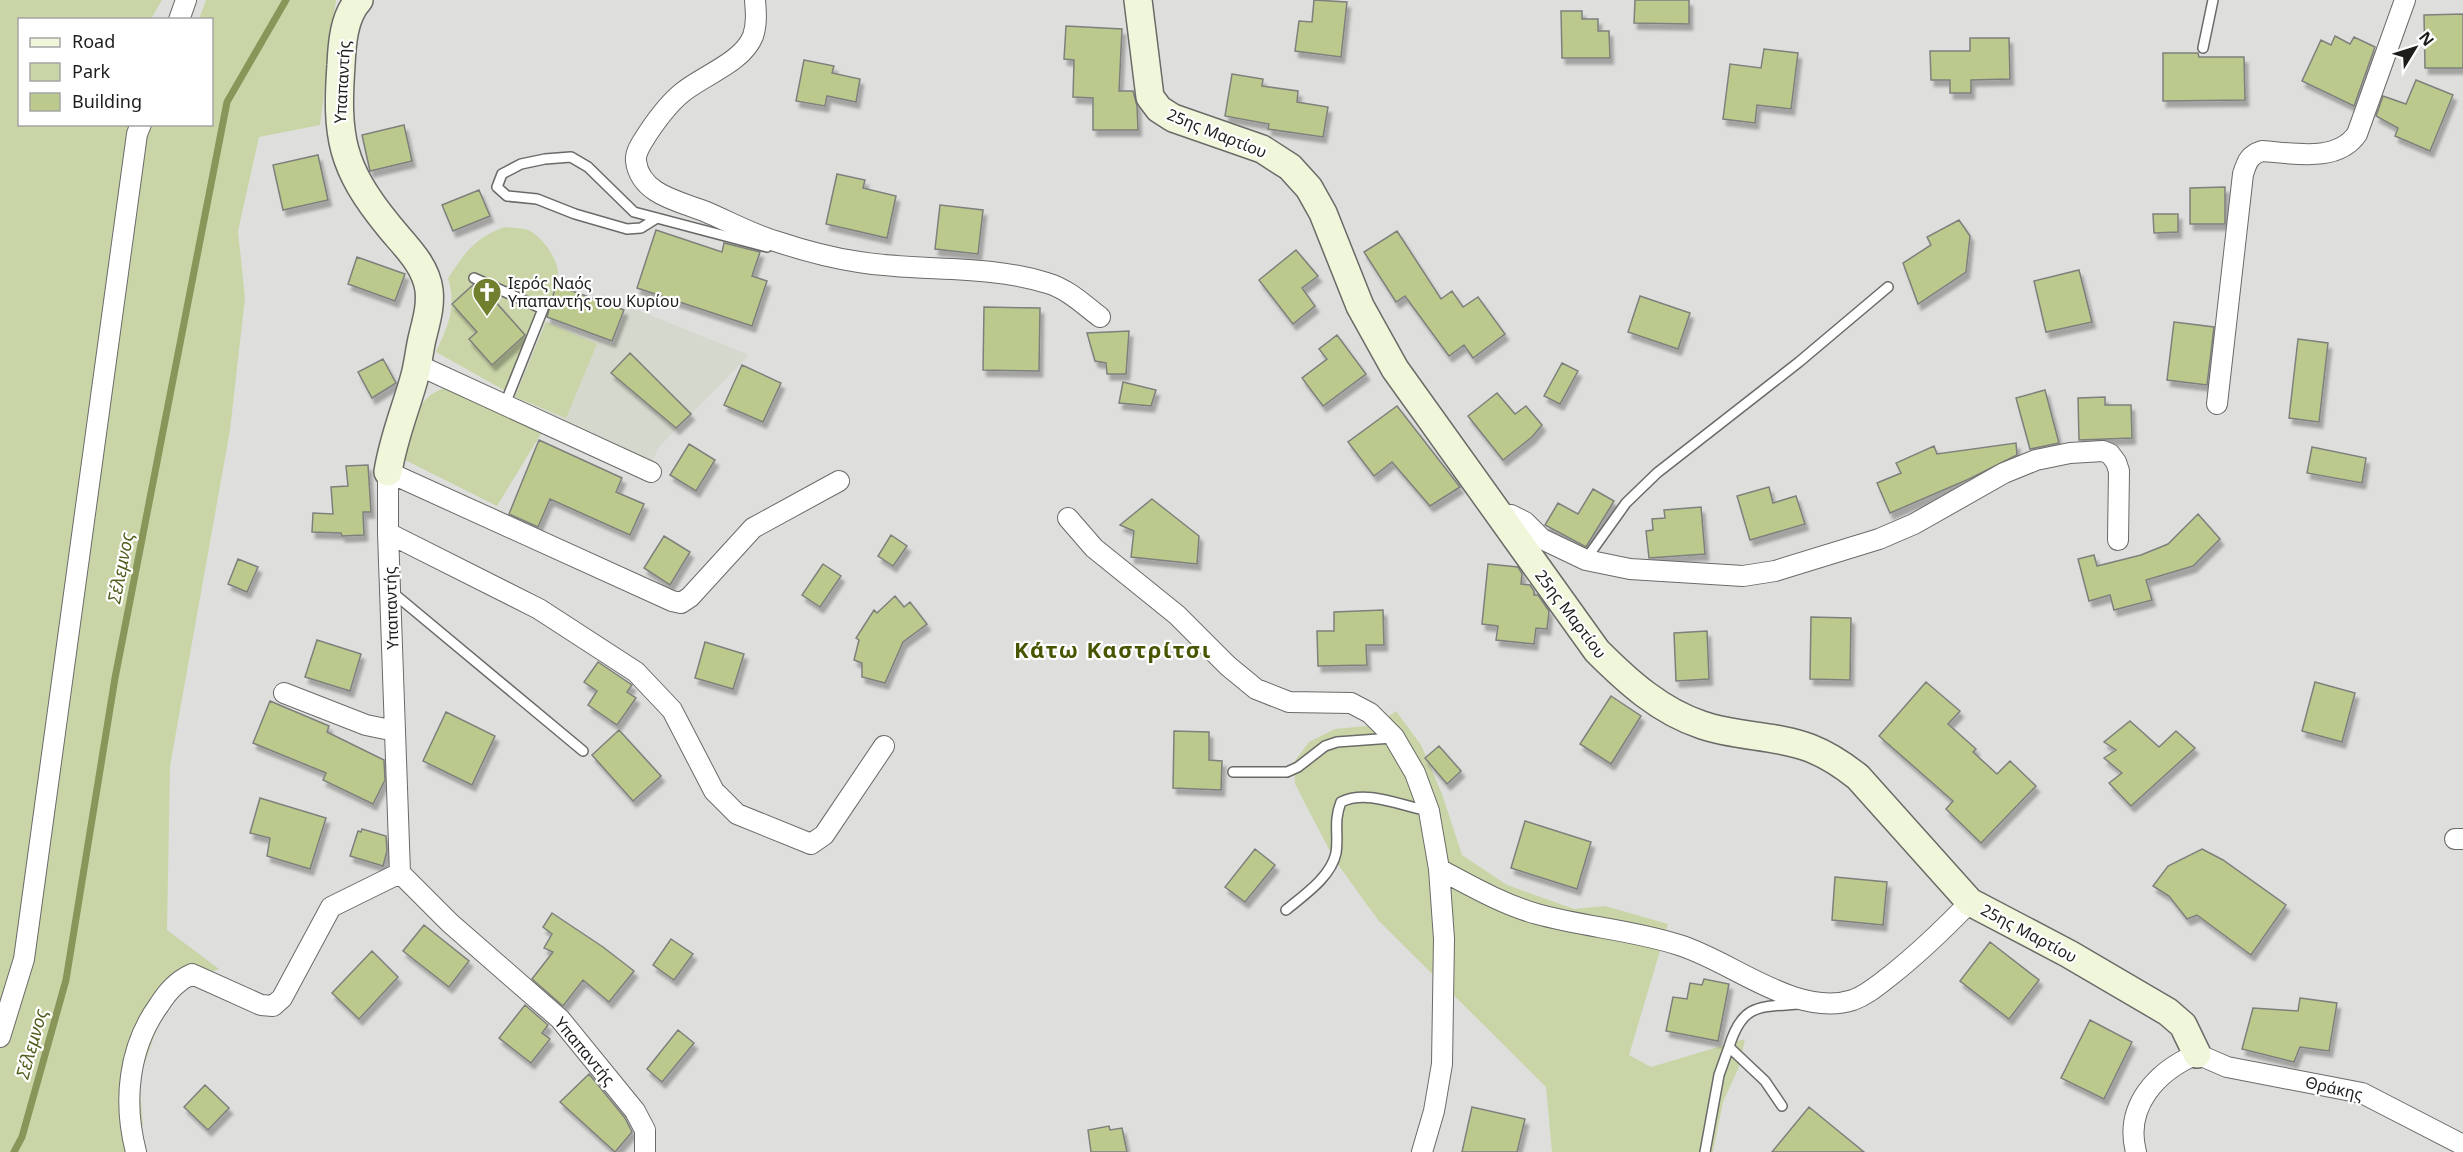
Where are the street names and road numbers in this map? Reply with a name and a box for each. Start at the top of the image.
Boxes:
street label: Υπαπαντής [329,40,355,124]
street label: 25ης Μαρτίου [1164,103,1270,163]
street label: 25ης Μαρτίου [1530,565,1612,663]
street label: Υπαπαντής [379,566,403,650]
street label: 25ης Μαρτίου [1977,898,2081,968]
street label: Υπαπαντής [550,1012,620,1090]
street label: Θράκης [2303,1071,2365,1105]

